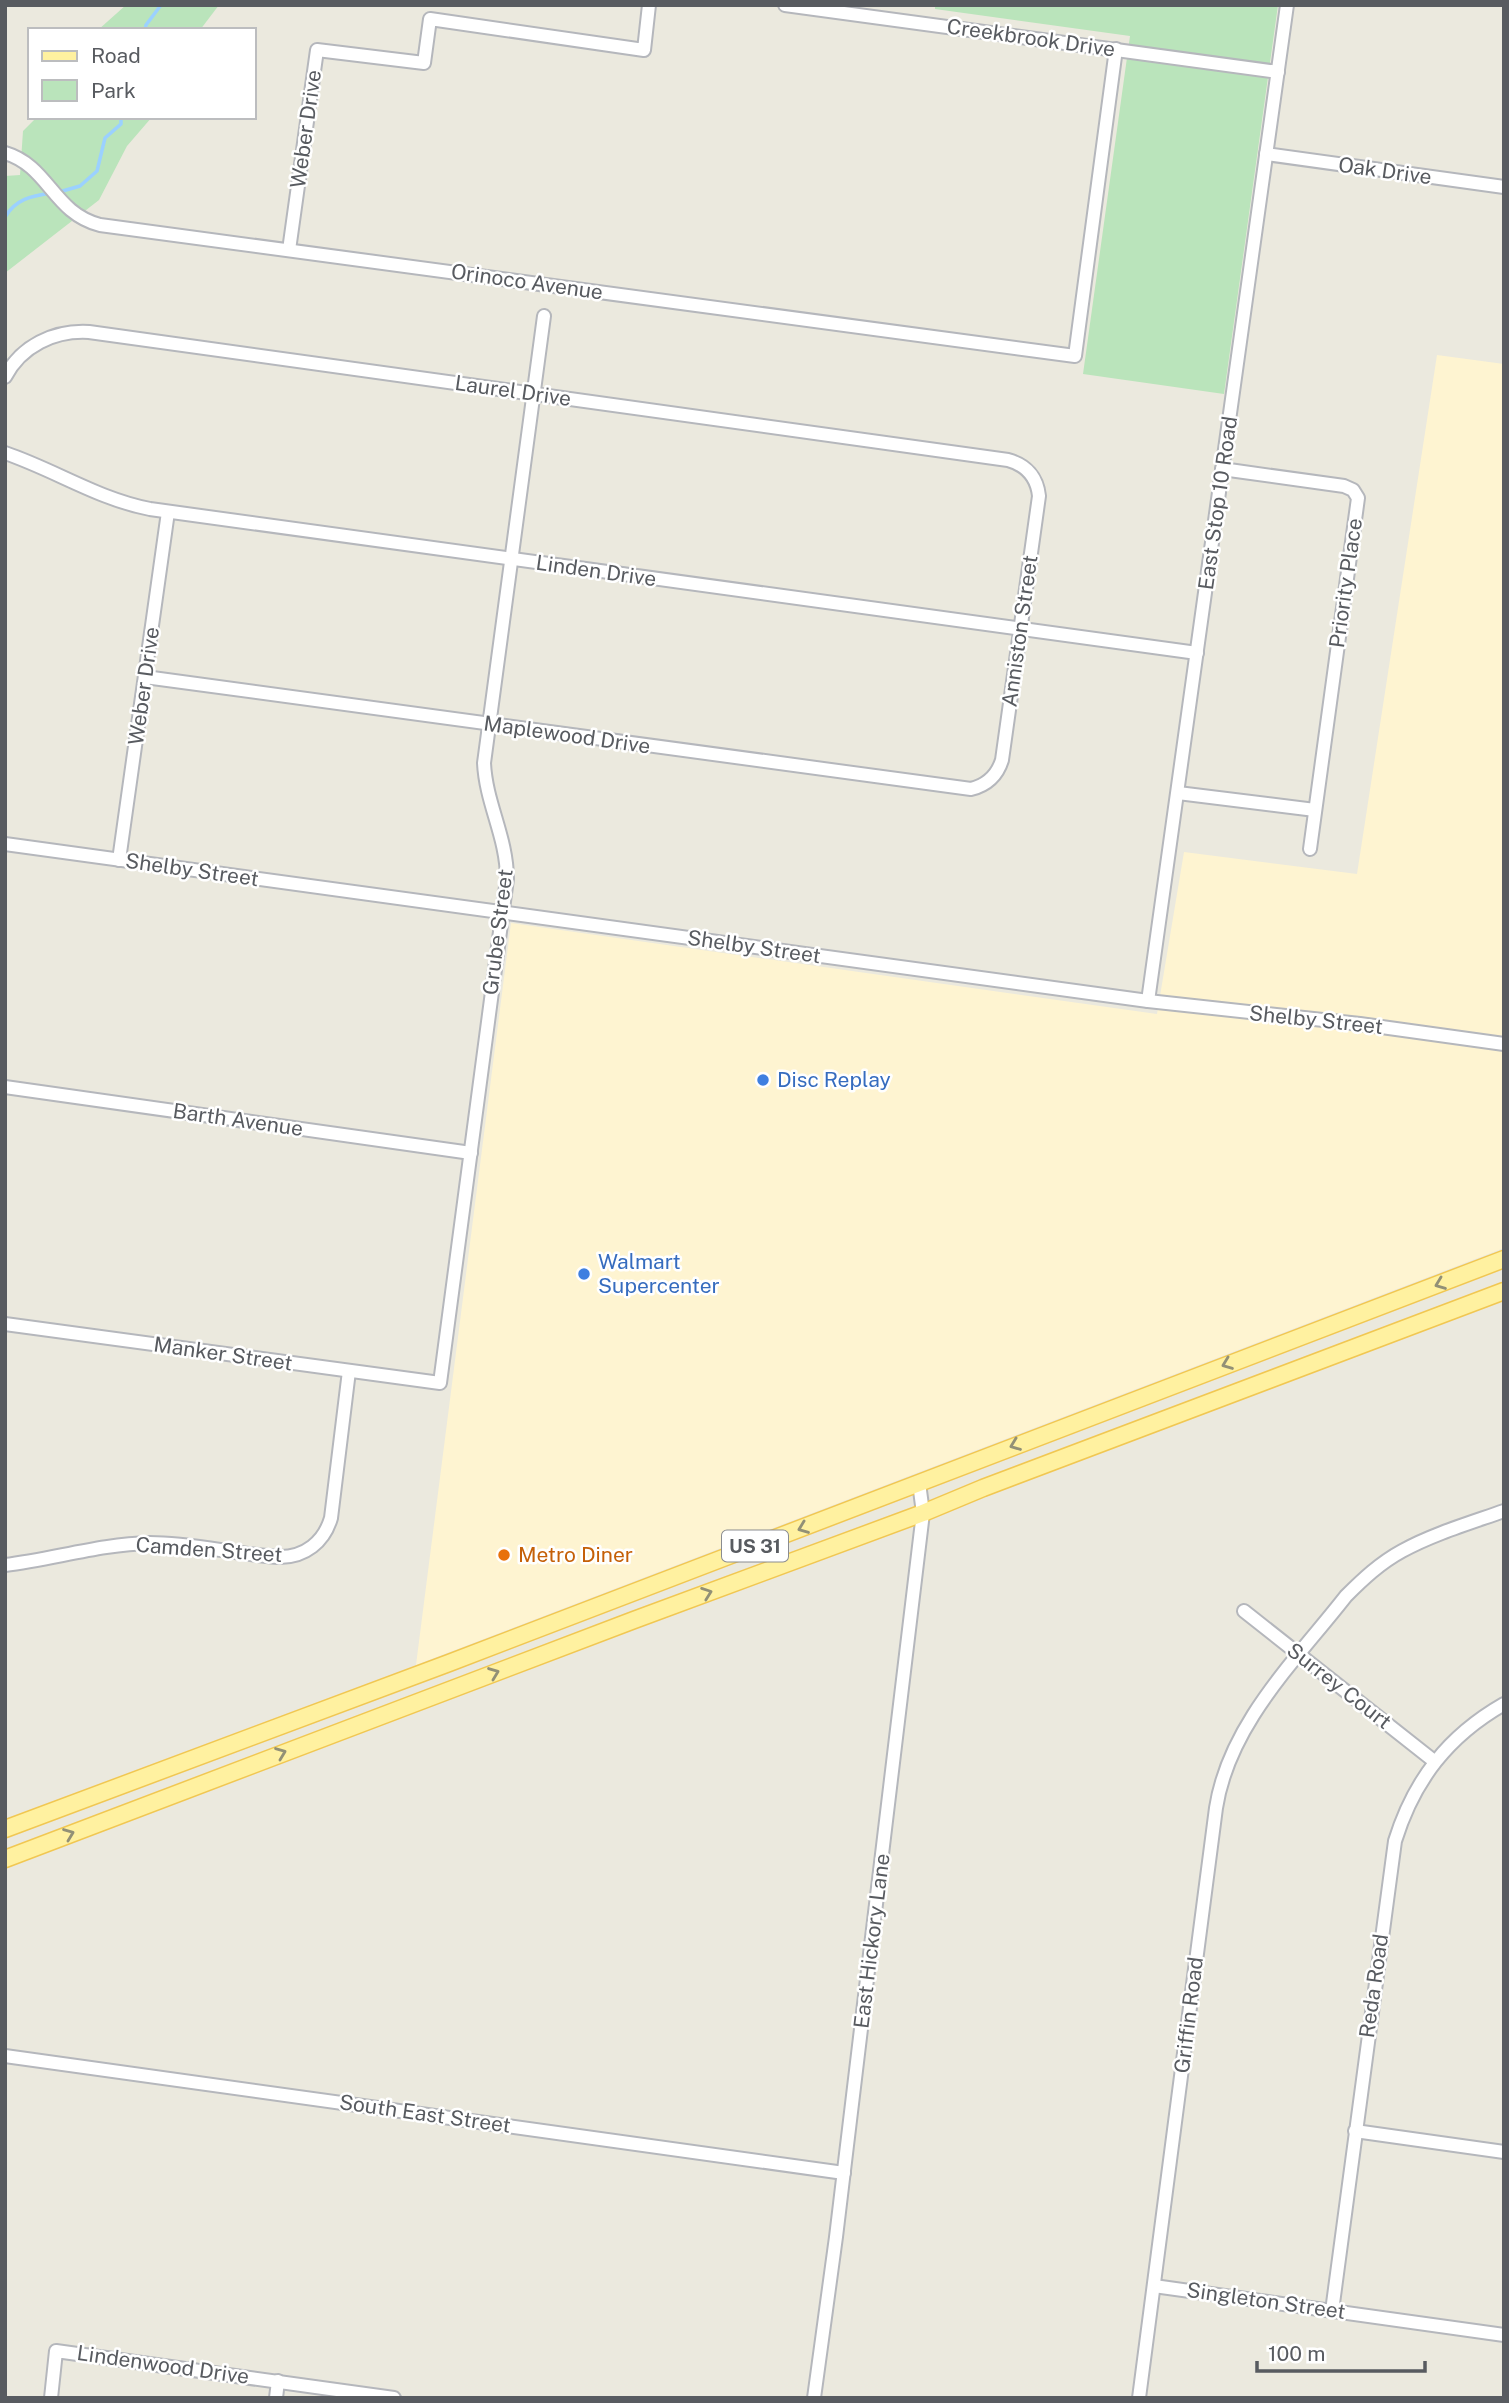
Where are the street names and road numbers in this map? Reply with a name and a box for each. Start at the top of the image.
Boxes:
street label: Creekbrook Drive [945,13,1117,62]
street label: Weber Drive [285,68,326,190]
street label: Oak Drive [1337,152,1433,189]
street label: Orinoco Avenue [450,258,605,305]
street label: Laurel Drive [453,370,573,411]
street label: East Stop 10 Road [1193,414,1242,591]
street label: Priority Place [1324,516,1367,650]
street label: Linden Drive [534,550,658,591]
street label: Anniston Street [996,553,1043,708]
street label: Weber Drive [123,625,164,747]
street label: Maplewood Drive [482,710,652,759]
street label: Shelby Street [124,848,260,891]
street label: Grube Street [477,868,518,996]
street label: Shelby Street [686,925,822,968]
street label: Shelby Street [1248,1000,1384,1039]
street label: Barth Avenue [171,1098,305,1141]
street label: Manker Street [152,1331,294,1376]
road number: US 31 [722,1530,788,1562]
street label: Camden Street [135,1532,283,1567]
street label: Surrey Court [1282,1637,1396,1734]
street label: East Hickory Lane [848,1852,895,2030]
street label: Reda Road [1354,1932,1393,2040]
street label: Griffin Road [1169,1955,1208,2075]
street label: South East Street [338,2089,512,2138]
street label: Singleton Street [1185,2277,1347,2324]
street label: Lindenwood Drive [75,2340,251,2389]

